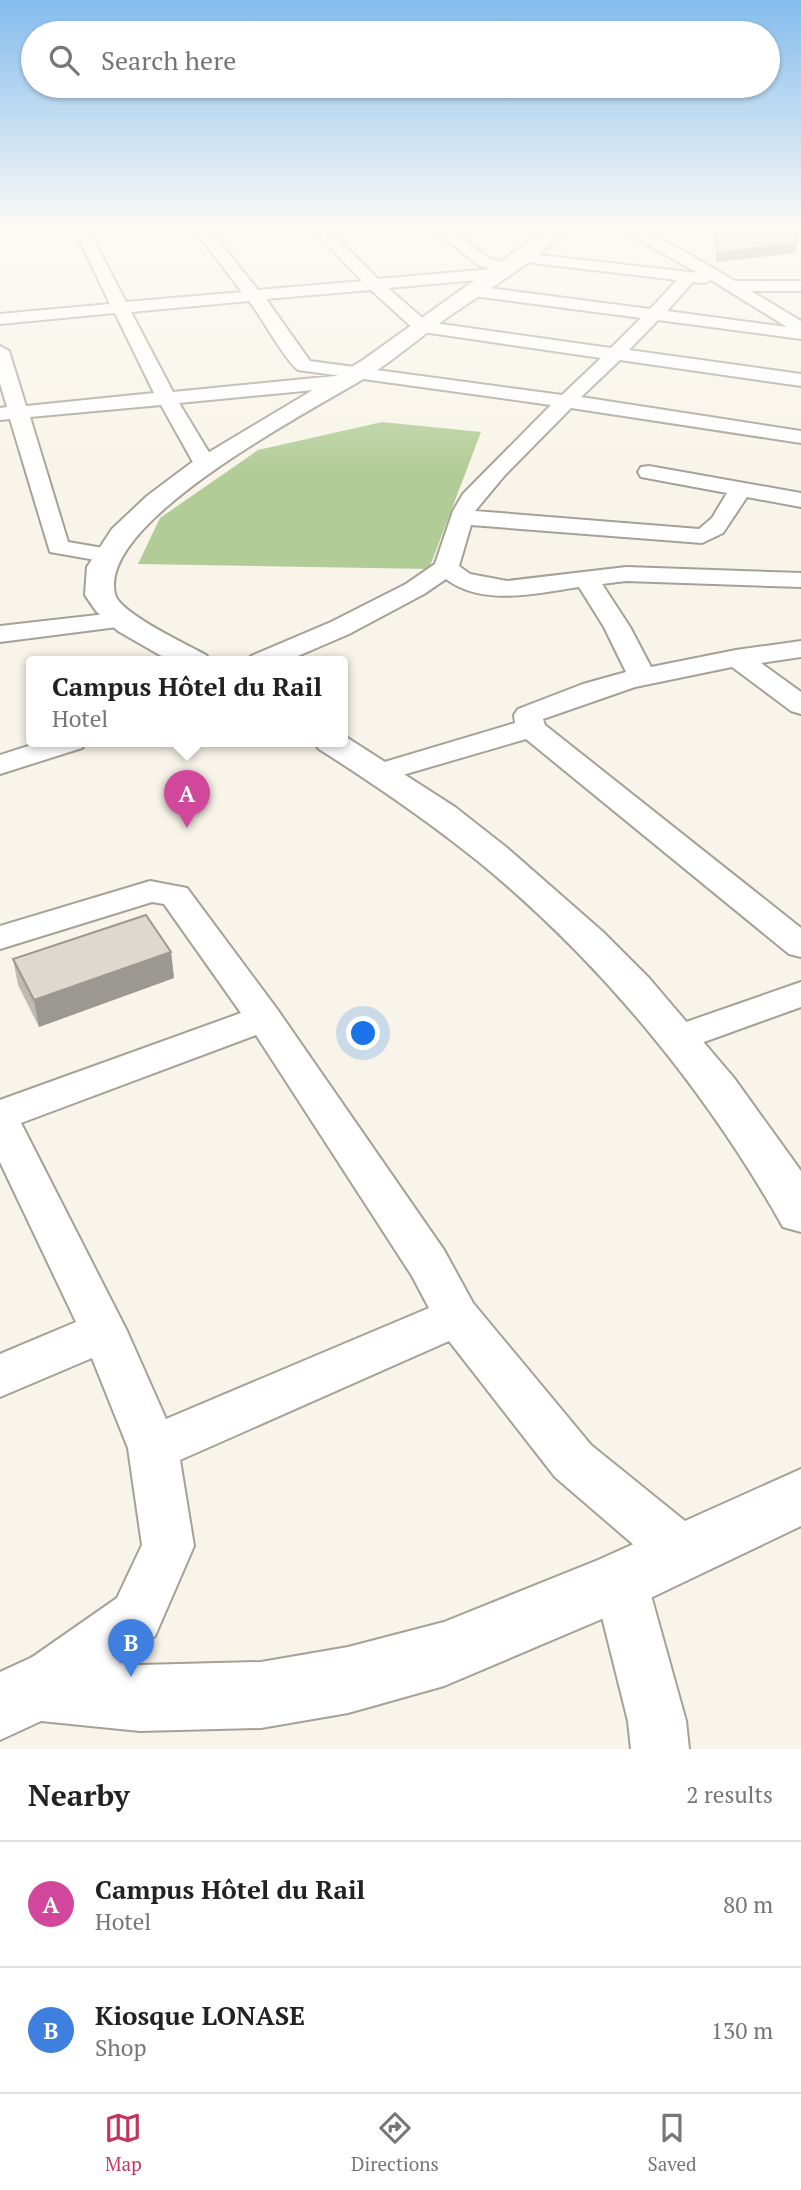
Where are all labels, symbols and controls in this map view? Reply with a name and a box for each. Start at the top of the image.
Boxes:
search box [21,21,780,98]
icon: search [45,41,83,79]
text: Search here [101,43,236,77]
popup [26,656,348,747]
text: Campus Hôtel du Rail [52,669,322,703]
text: Hotel [52,703,108,734]
pin: A [164,770,210,828]
your location [346,1016,380,1050]
pin: B [108,1619,154,1677]
text: Nearby [28,1775,130,1815]
text: 2 results [686,1779,773,1810]
text: Campus Hôtel du Rail [95,1872,365,1906]
text: A [43,1889,59,1920]
text: 80 m [723,1889,773,1920]
text: Hotel [95,1906,151,1937]
text: Kiosque LONASE [95,1998,305,2032]
text: B [44,2015,58,2046]
text: 130 m [711,2015,773,2046]
text: Shop [95,2032,147,2063]
tab: Map [104,2109,142,2176]
tab: Directions [351,2109,439,2176]
tab: Saved [647,2109,697,2176]

